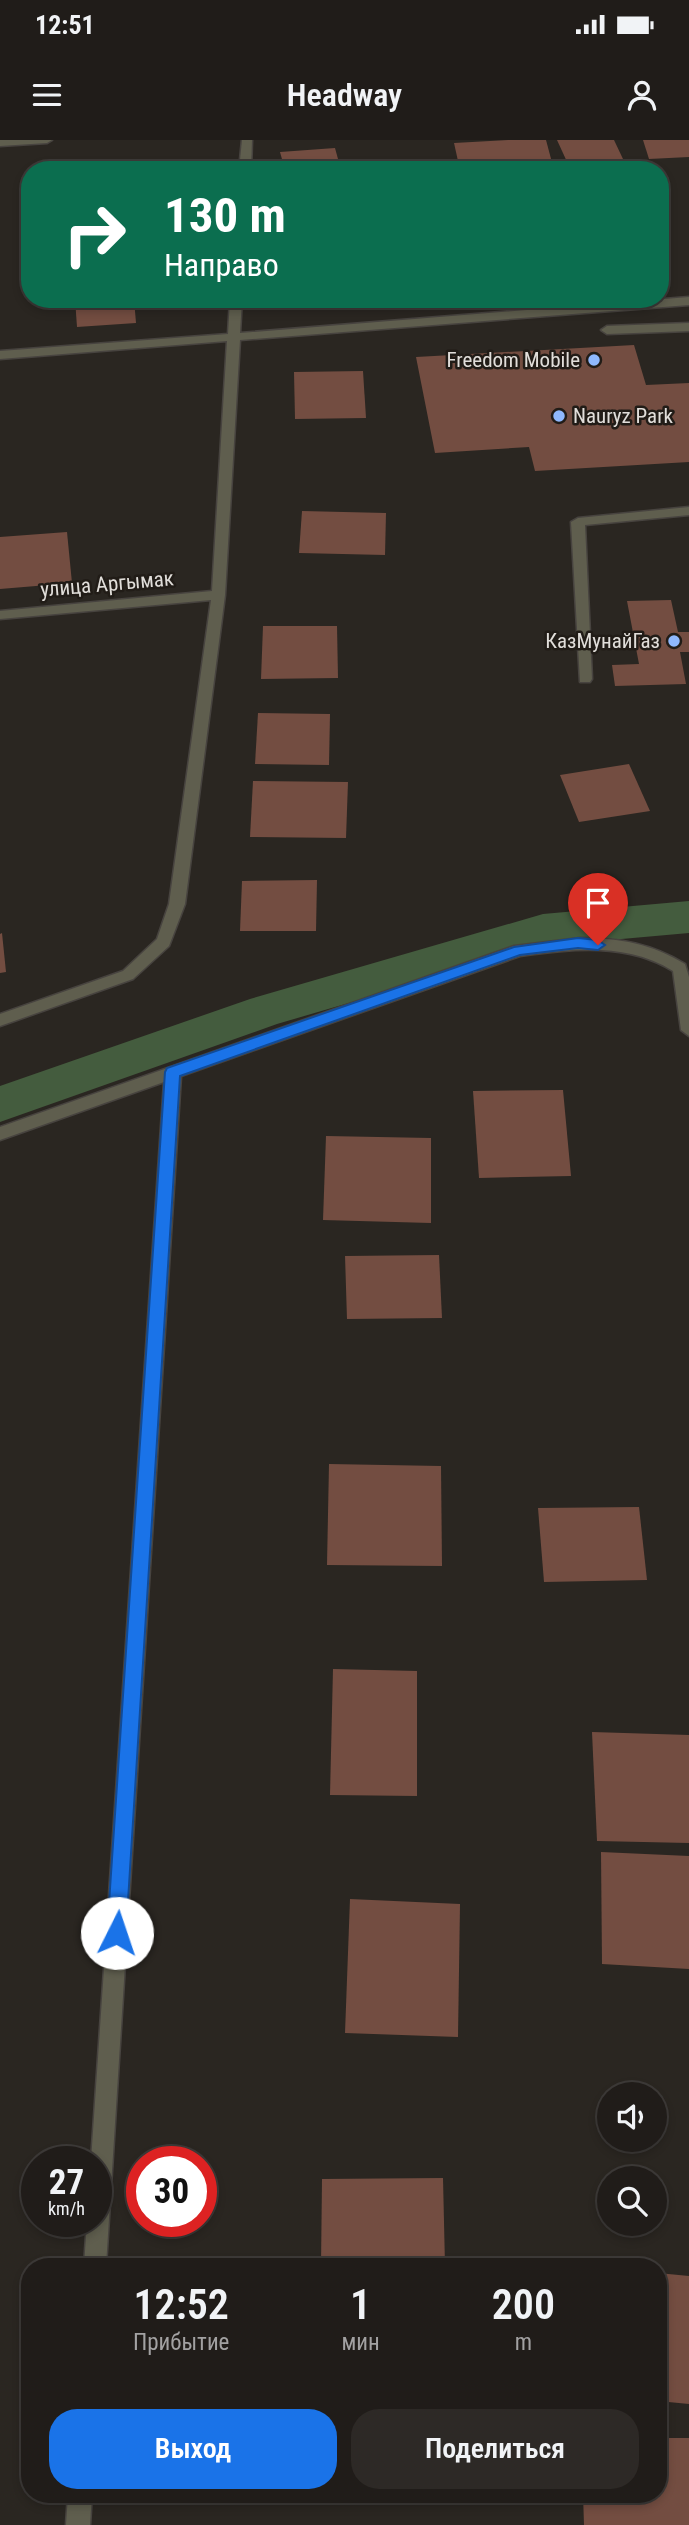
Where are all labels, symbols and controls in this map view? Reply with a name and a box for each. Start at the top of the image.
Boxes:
text: 12:51 [35,10,95,40]
icon: menu [28,76,66,114]
text: Headway [287,76,402,114]
icon: person [623,76,661,114]
text: 130 m [164,187,286,244]
icon: right [49,189,140,280]
text: Направо [164,246,279,284]
place label: Freedom Mobile [446,348,580,372]
marker: Freedom Mobile [586,352,602,368]
place label: Nauryz Park [573,404,674,428]
marker: Nauryz Park [551,408,567,424]
street label: улица Аргымак [39,566,175,602]
place label: КазМунайГаз [545,629,660,653]
marker: КазМунайГаз [666,633,682,649]
pin [568,873,628,945]
icon: arrive [579,884,617,922]
position arrow [80,1896,154,1970]
map controls [597,2082,667,2236]
button: sound [597,2082,667,2152]
speed limit sign: 30 [126,2146,217,2237]
text: 27 [49,2162,84,2203]
button: search [597,2166,667,2236]
text: km/h [48,2198,85,2219]
text: 12:52 [133,2280,229,2329]
text: 1 [350,2280,371,2329]
text: 200 [492,2280,555,2329]
text: Прибытие [133,2329,229,2356]
text: мин [341,2329,380,2356]
text: m [515,2329,532,2356]
button: Выход [49,2409,337,2489]
button: Поделиться [351,2409,639,2489]

